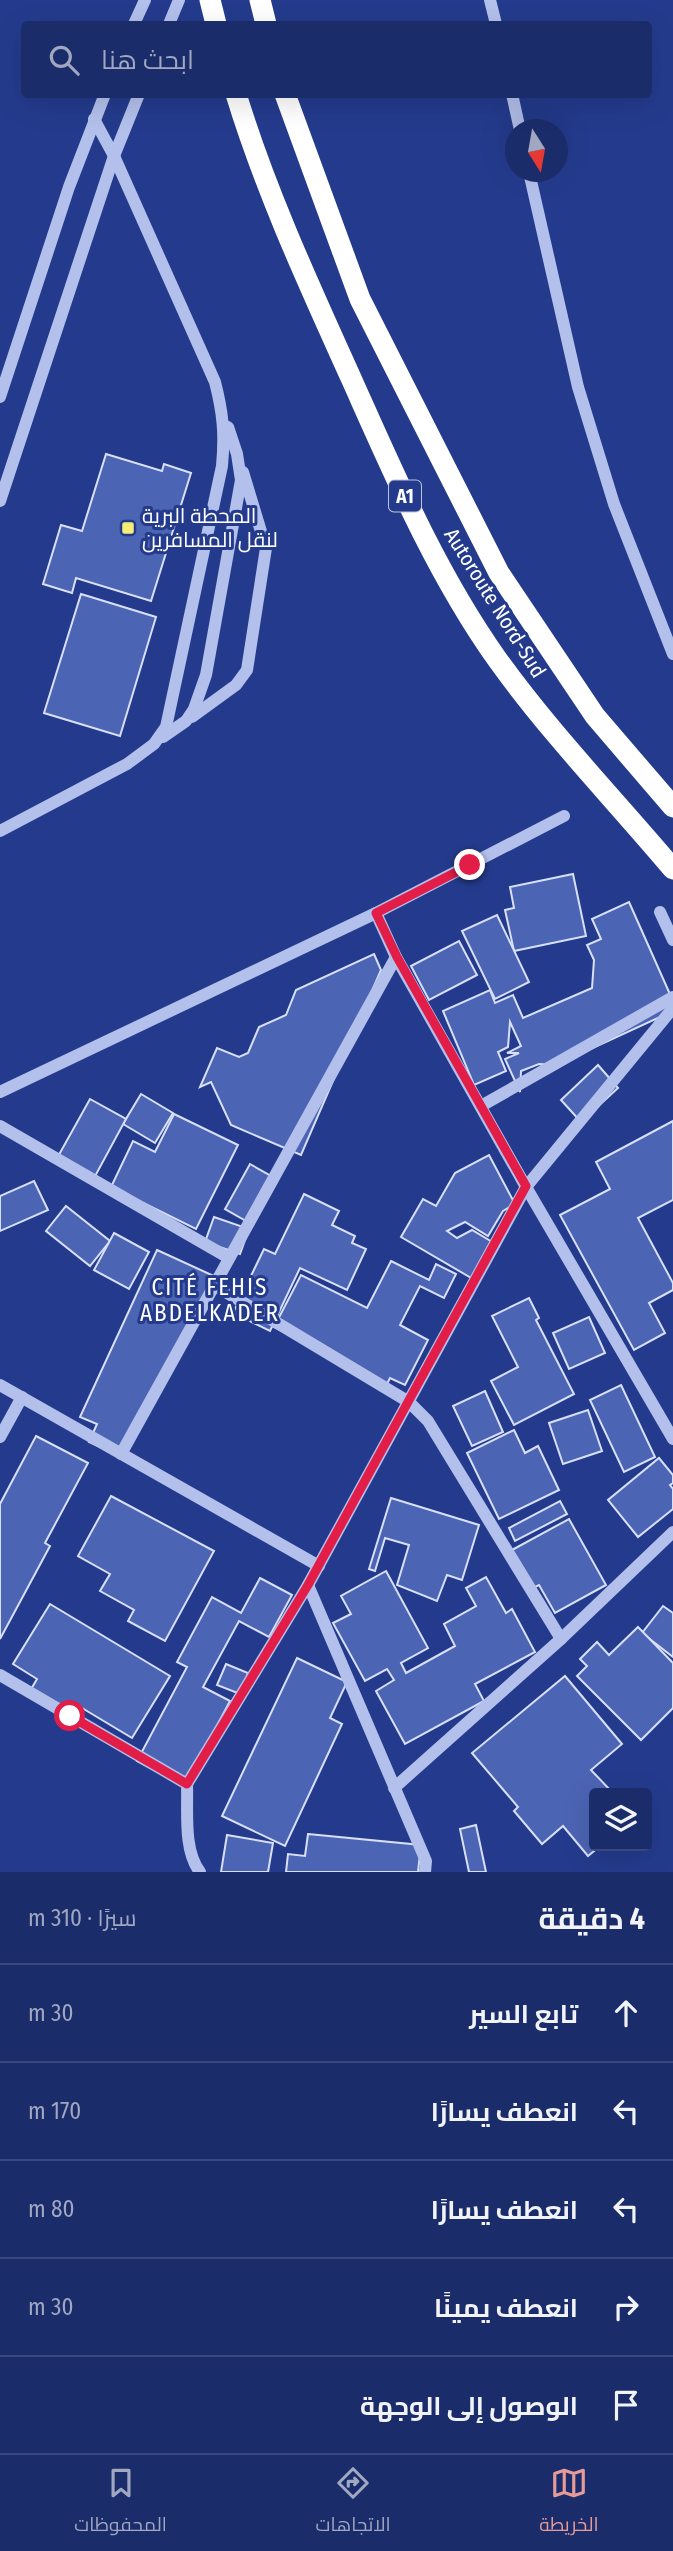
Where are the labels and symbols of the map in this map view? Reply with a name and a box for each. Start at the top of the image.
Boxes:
north arrow [505,119,568,182]
road number: A1 [389,481,421,512]
place label: المحطة البرية لنقل المسافرين [142,503,278,553]
marker: المحطة البرية لنقل المسافرين [120,520,136,536]
street label: Autoroute Nord-Sud [439,523,551,683]
route end [454,849,485,880]
district label: CITÉ FEHIS ABDELKADER [140,1272,280,1327]
route start [54,1700,85,1731]

